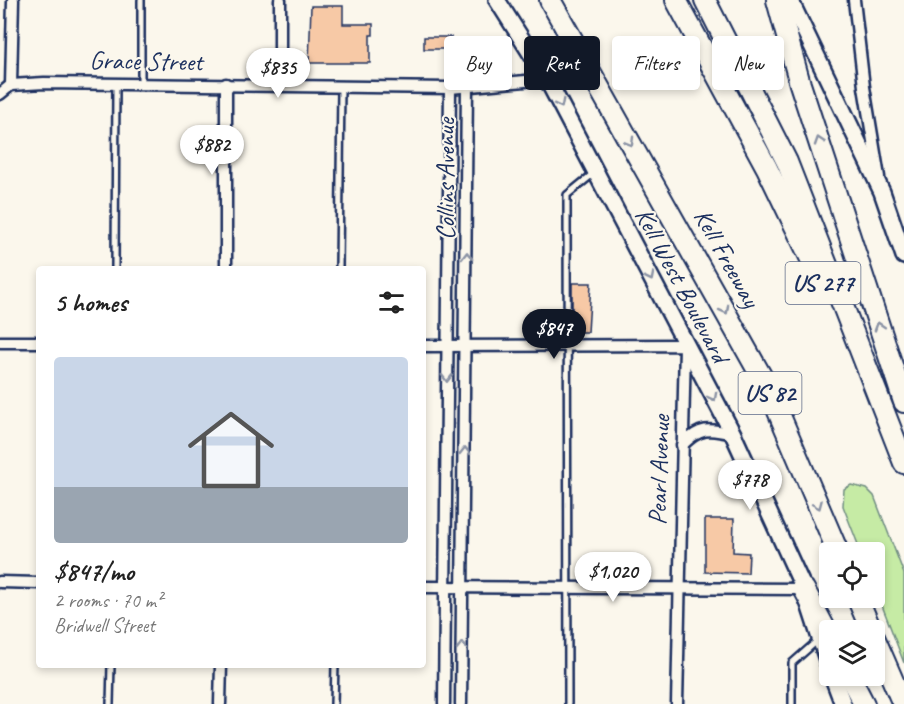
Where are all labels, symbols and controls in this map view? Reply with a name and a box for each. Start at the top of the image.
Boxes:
chip: Buy [444,36,512,90]
chip: Rent [524,36,600,90]
chip: Filters [612,36,700,90]
chip: New [712,36,784,90]
street label: Grace Street [89,44,205,79]
pin: $835 [242,48,314,99]
text: $835 [260,55,296,80]
one-way arrow [553,97,564,108]
street label: Collins Avenue [429,117,462,240]
pin: $882 [176,125,248,176]
text: $882 [194,132,230,157]
one-way arrow [623,136,635,146]
one-way arrow [814,136,826,147]
street label: Kell West Boulevard [627,202,738,371]
street label: Kell Freeway [687,203,769,315]
one-way arrow [461,251,473,260]
road number: US 277 [786,262,860,304]
one-way arrow [643,270,654,281]
text: 5 homes [54,286,127,319]
icon: filters [375,286,408,319]
one-way arrow [718,304,729,314]
pin: $847 [518,309,590,360]
text: $847 [536,316,572,341]
one-way arrow [874,321,887,332]
road number: US 82 [738,372,802,414]
one-way arrow [441,373,454,382]
one-way arrow [706,390,717,401]
icon: home [177,396,285,504]
street label: Pearl Avenue [641,413,677,526]
one-way arrow [459,446,471,455]
pin: $778 [714,460,786,511]
text: $778 [732,467,768,492]
one-way arrow [811,498,823,509]
map controls [819,542,885,686]
button: locate [819,542,885,608]
pin: $1,020 [564,552,662,603]
text: $847/mo [54,555,134,588]
text: $1,020 [589,559,637,584]
text: 2 rooms · 70 m² [54,588,162,613]
text: Bridwell Street [54,613,155,638]
button: layers [819,620,885,686]
one-way arrow [456,641,468,650]

